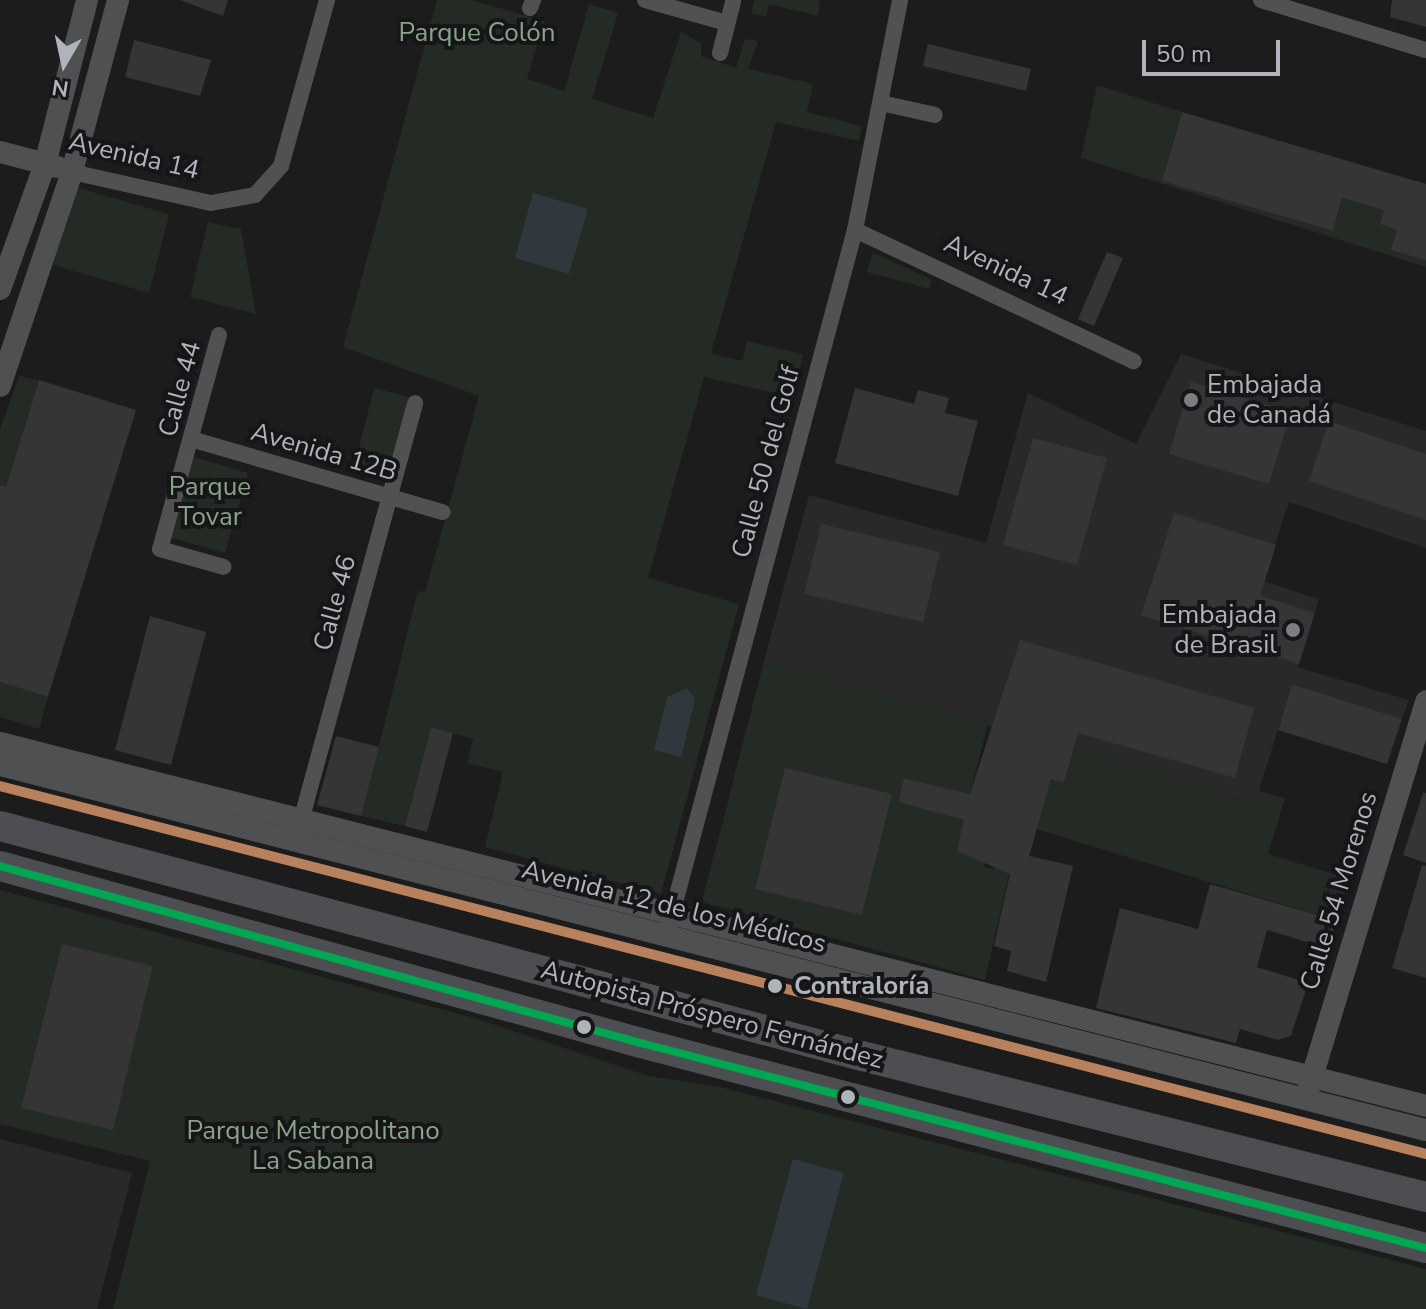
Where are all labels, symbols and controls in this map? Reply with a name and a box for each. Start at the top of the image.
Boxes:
park label: Parque Colón [399,17,555,49]
north arrow [24,24,104,104]
scale bar [1146,24,1284,74]
text: 50 m [1156,38,1212,70]
text: N [50,72,71,104]
street label: Avenida 14 [66,126,202,186]
street label: Avenida 14 [939,228,1073,312]
street label: Calle 44 [152,338,208,440]
street label: Calle 50 del Golf [725,363,807,561]
place label: Embajada de Canadá [1207,369,1331,430]
marker: Embajada de Canadá [1182,391,1200,409]
street label: Avenida 12B [247,416,401,488]
park label: Parque Tovar [169,471,251,532]
street label: Calle 46 [307,552,363,654]
place label: Embajada de Brasil [1162,599,1277,660]
marker: Embajada de Brasil [1284,621,1302,639]
street label: Calle 54 Morenos [1294,788,1384,994]
street label: Avenida 12 de los Médicos [519,854,829,960]
street label: Autopista Próspero Fernández [538,954,886,1076]
place label: Contraloría [794,970,929,1002]
marker: Contraloría [763,974,787,998]
unlabelled marker [576,1019,592,1035]
unlabelled marker [840,1089,856,1105]
park label: Parque Metropolitano La Sabana [186,1115,440,1176]

